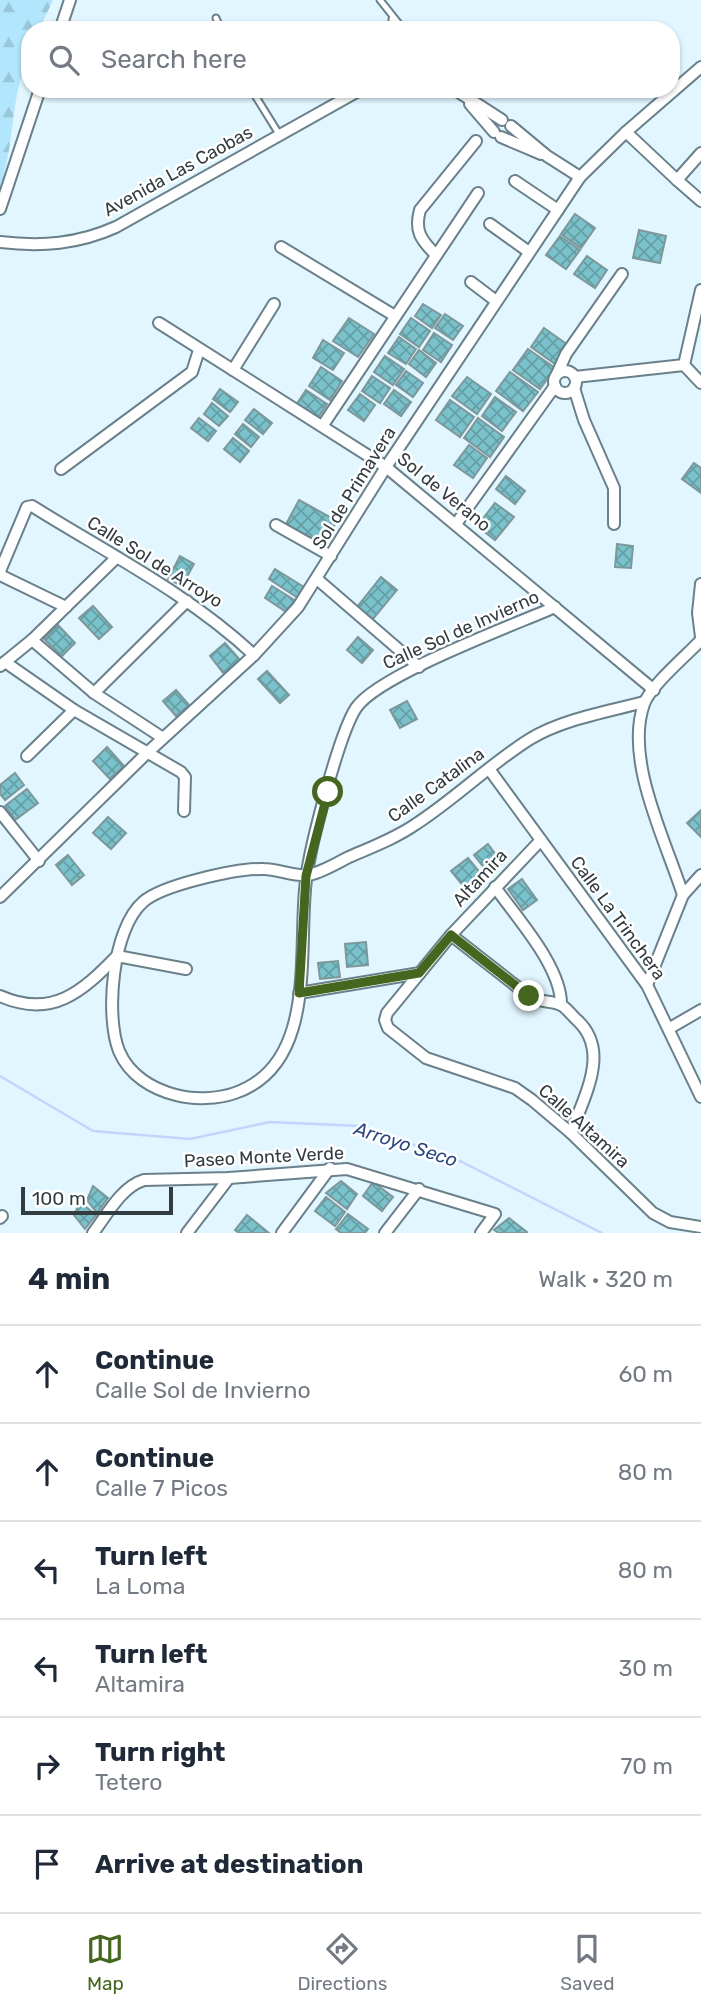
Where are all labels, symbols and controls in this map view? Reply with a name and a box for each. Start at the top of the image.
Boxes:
search box [21,21,680,98]
icon: search [45,41,83,79]
text: Search here [101,44,247,75]
street label: Avenida Las Caobas [100,121,256,221]
street label: Sol de Primavera [307,423,401,553]
street label: Sol de Verano [393,448,495,536]
street label: Calle Sol de Arroyo [83,511,227,613]
street label: Calle Sol de Invierno [379,586,543,674]
street label: Calle Catalina [384,743,488,827]
route start [312,776,343,807]
street label: Altamira [448,845,512,911]
street label: Calle La Trinchera [566,852,670,984]
route end [513,980,544,1011]
street label: Calle Altamira [534,1079,634,1173]
water label: Arroyo Seco [350,1117,460,1172]
street label: Paseo Monte Verde [183,1142,345,1172]
scale bar [21,1184,173,1216]
text: 100 m [32,1187,86,1210]
text: 4 min [28,1261,110,1297]
text: Walk · 320 m [538,1265,673,1293]
text: Continue [95,1345,214,1376]
icon: ahead [28,1355,66,1393]
text: 60 m [618,1360,673,1388]
text: Calle Sol de Invierno [95,1376,311,1404]
text: Continue [95,1443,214,1474]
icon: ahead [28,1453,66,1491]
text: 80 m [618,1458,673,1486]
text: Calle 7 Picos [95,1474,228,1502]
text: Turn left [95,1541,207,1572]
icon: left [28,1551,66,1589]
text: 80 m [618,1556,673,1584]
text: La Loma [95,1572,185,1600]
text: Turn left [95,1639,207,1670]
icon: left [28,1649,66,1687]
text: 30 m [618,1654,673,1682]
text: Altamira [95,1670,185,1698]
text: Turn right [95,1737,225,1768]
icon: right [28,1747,66,1785]
text: 70 m [621,1752,673,1780]
text: Tetero [95,1768,163,1796]
icon: arrive [28,1845,66,1883]
text: Arrive at destination [95,1849,363,1880]
tab: Map [86,1930,124,1995]
tab: Directions [297,1930,387,1995]
tab: Saved [560,1930,615,1995]

